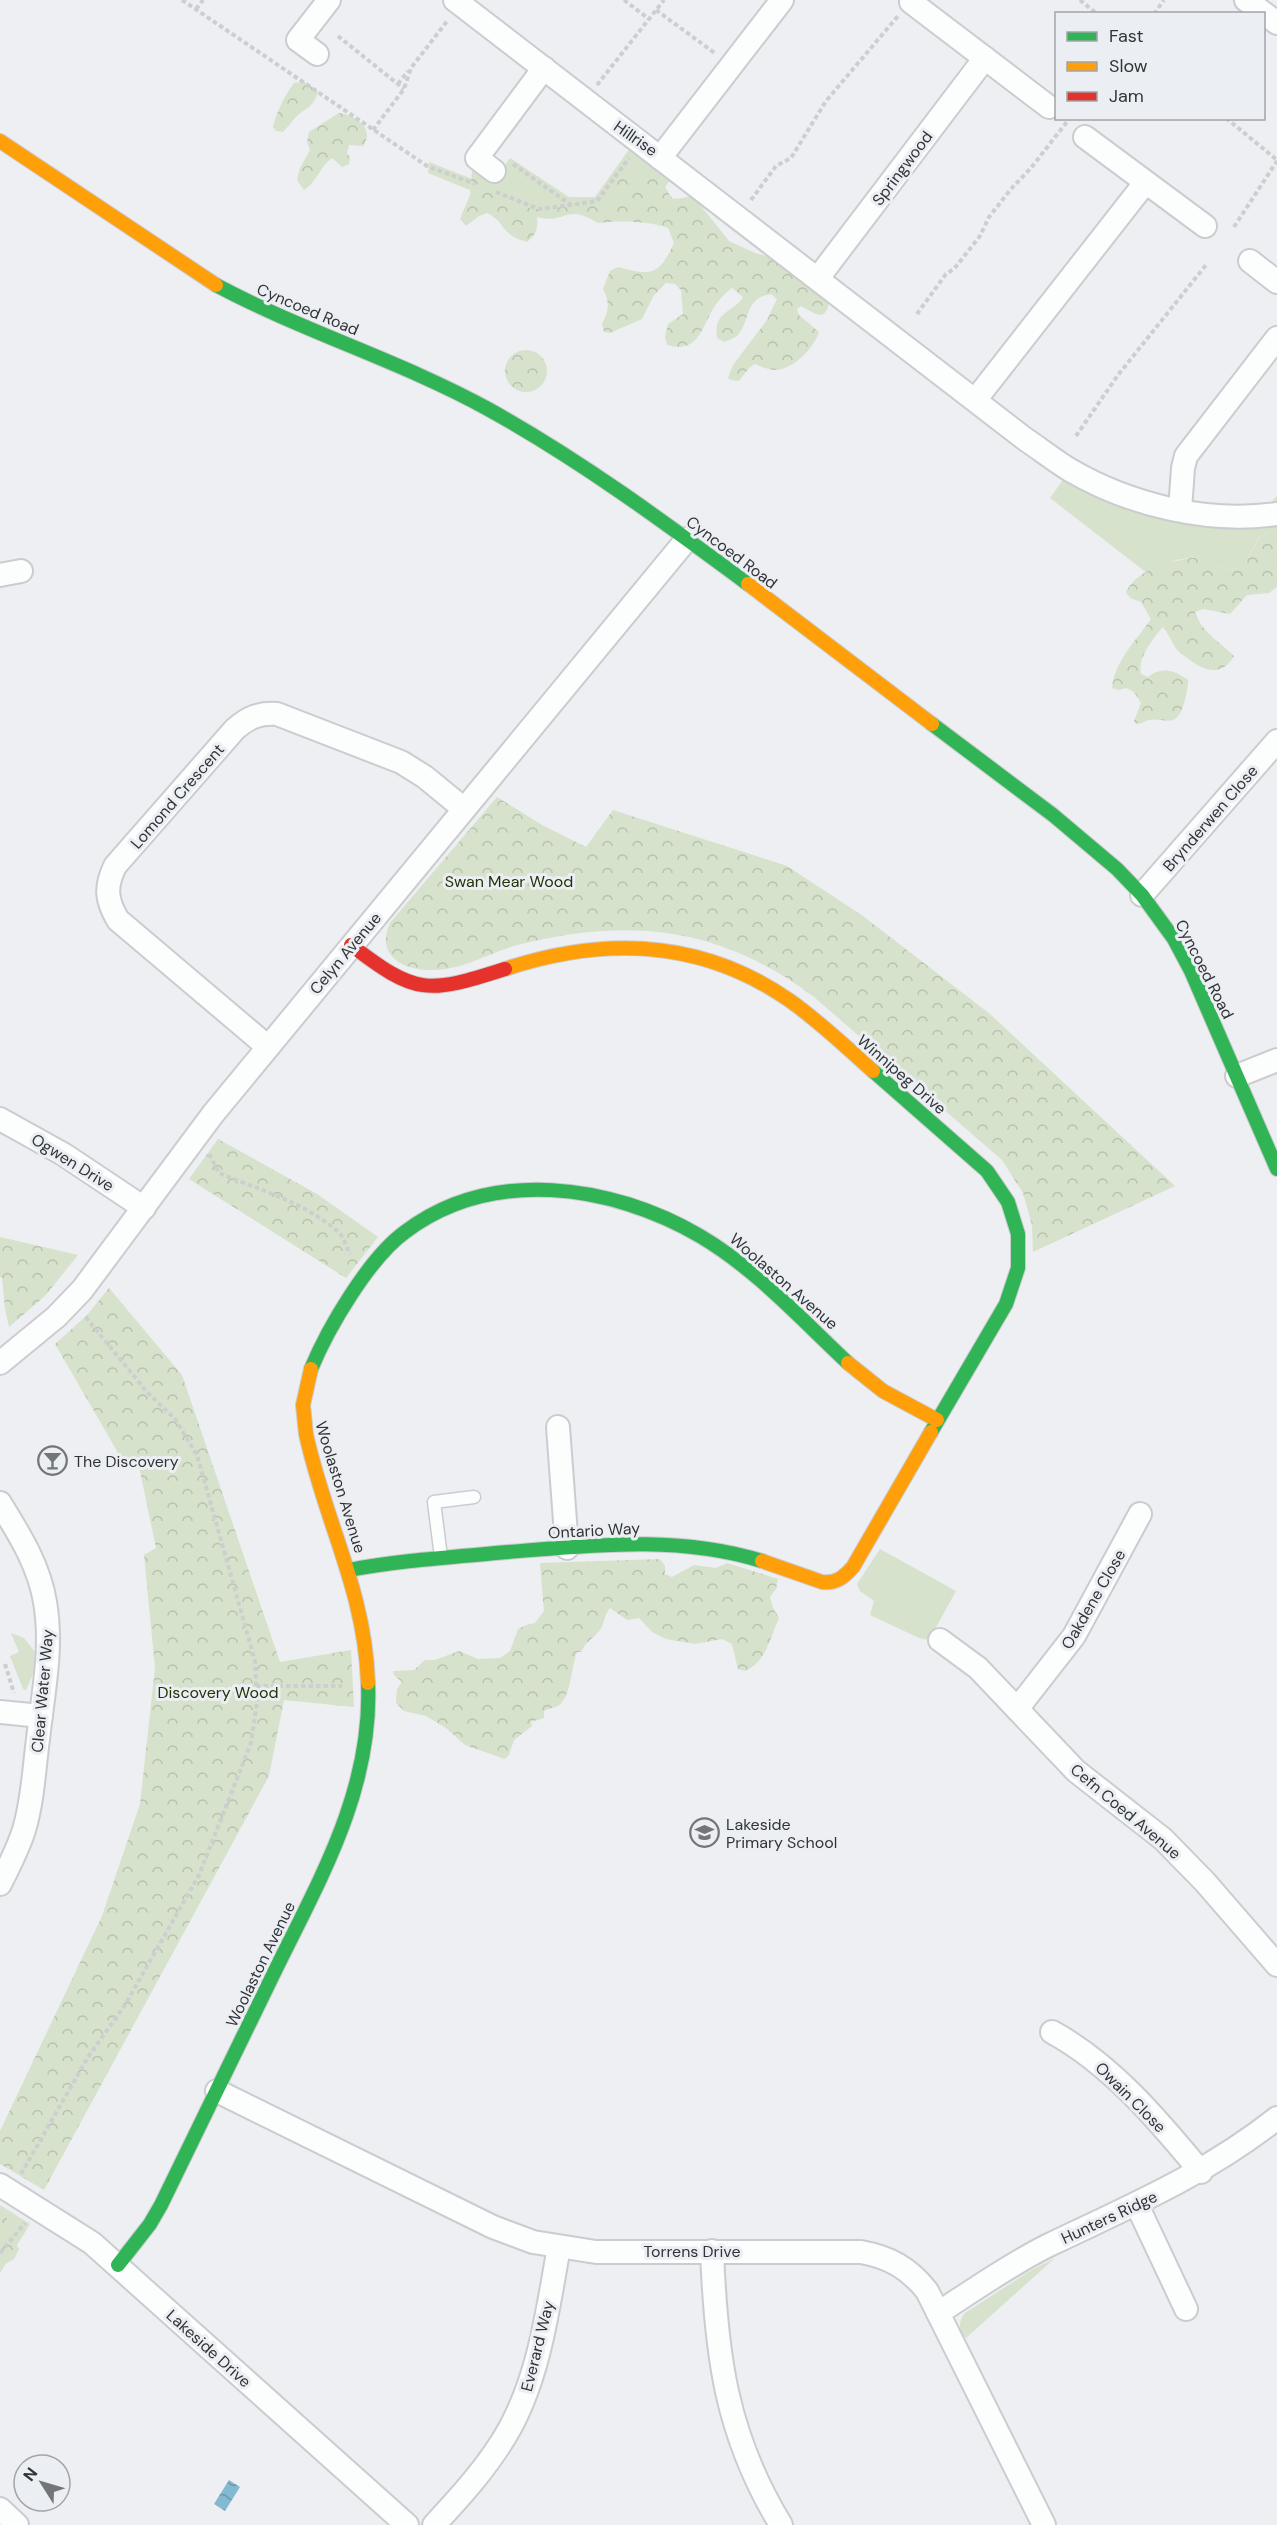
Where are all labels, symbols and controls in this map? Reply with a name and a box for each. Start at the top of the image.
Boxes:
legend [1055,12,1265,120]
text: Fast [1109,24,1144,48]
text: Slow [1109,54,1148,78]
text: Jam [1109,84,1144,108]
street label: Hillrise [610,116,662,161]
street label: Springwood [868,127,937,210]
street label: Cyncoed Road [254,279,362,340]
street label: Cyncoed Road [682,511,781,594]
street label: Lomond Crescent [126,739,229,853]
street label: Brynderwen Close [1158,761,1263,876]
park label: Swan Mear Wood [445,871,573,892]
street label: Celyn Avenue [305,908,386,999]
street label: Cyncoed Road [1170,916,1239,1022]
street label: Winnipeg Drive [853,1030,951,1119]
street label: Ogwen Drive [27,1129,118,1196]
street label: Woolaston Avenue [725,1229,842,1334]
street label: Woolaston Avenue [310,1419,371,1556]
bar icon: The Discovery [37,1445,69,1477]
place label: The Discovery [74,1451,179,1472]
street label: Ontario Way [547,1518,641,1543]
street label: Oakdene Close [1056,1546,1130,1653]
street label: Clear Water Way [27,1628,58,1754]
park label: Discovery Wood [158,1682,279,1703]
street label: Cefn Coed Avenue [1066,1759,1185,1864]
place label: Lakeside Primary School [726,1814,837,1853]
school or university icon: Lakeside Primary School [689,1817,721,1849]
street label: Woolaston Avenue [221,1898,300,2030]
street label: Owain Close [1091,2057,1171,2137]
street label: Hunters Ridge [1058,2186,1161,2249]
street label: Torrens Drive [643,2241,741,2262]
street label: Everard Way [516,2298,559,2394]
street label: Lakeside Drive [162,2305,255,2392]
north arrow [12,2453,72,2513]
text: N [19,2463,42,2485]

